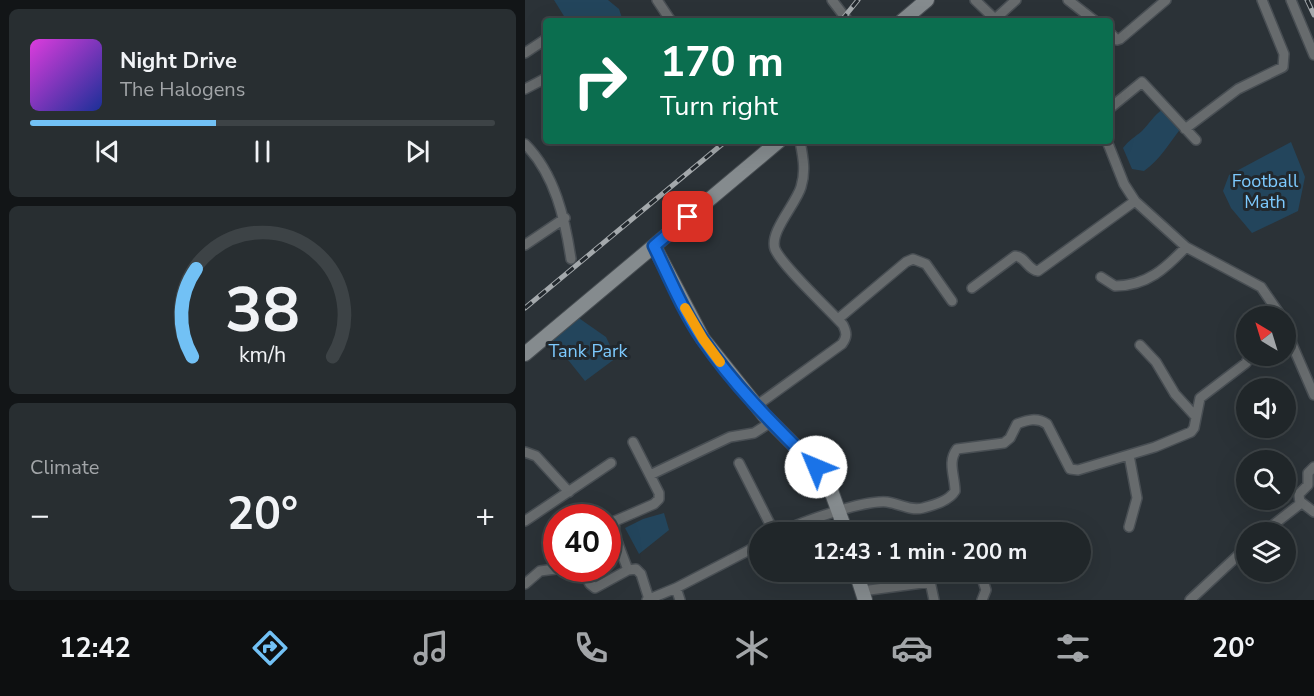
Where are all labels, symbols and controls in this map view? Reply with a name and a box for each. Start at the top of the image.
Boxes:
text: 170 m [660,34,784,91]
icon: right [561,42,639,120]
text: Night Drive [120,46,237,76]
text: The Halogens [120,76,245,103]
text: Turn right [660,88,778,125]
icon: previous [91,135,124,168]
icon: pause [246,135,279,168]
icon: next [401,135,434,168]
park label: Football Math [1232,169,1299,214]
pin [662,191,713,242]
icon: arrive [671,200,704,233]
text: 38 [225,268,300,353]
north arrow [1236,306,1296,366]
map controls [1236,306,1296,582]
park label: Tank Park [549,339,628,363]
text: km/h [239,340,286,370]
button: sound [1236,378,1296,438]
position arrow [784,435,848,499]
button: search [1236,450,1296,510]
text: Climate [30,454,99,481]
text: 20° [227,484,298,545]
text: − [30,493,50,538]
text: + [475,493,495,538]
speed limit sign: 40 [543,504,621,582]
button: layers [1236,522,1296,582]
text: 12:43 · 1 min · 200 m [813,537,1027,567]
icon: directions [249,627,291,669]
icon: music [410,627,452,669]
icon: phone [570,627,612,669]
icon: climate [731,627,773,669]
icon: car [891,627,933,669]
icon: filters [1052,627,1094,669]
text: 12:42 [59,630,131,667]
text: 20° [1212,630,1255,667]

